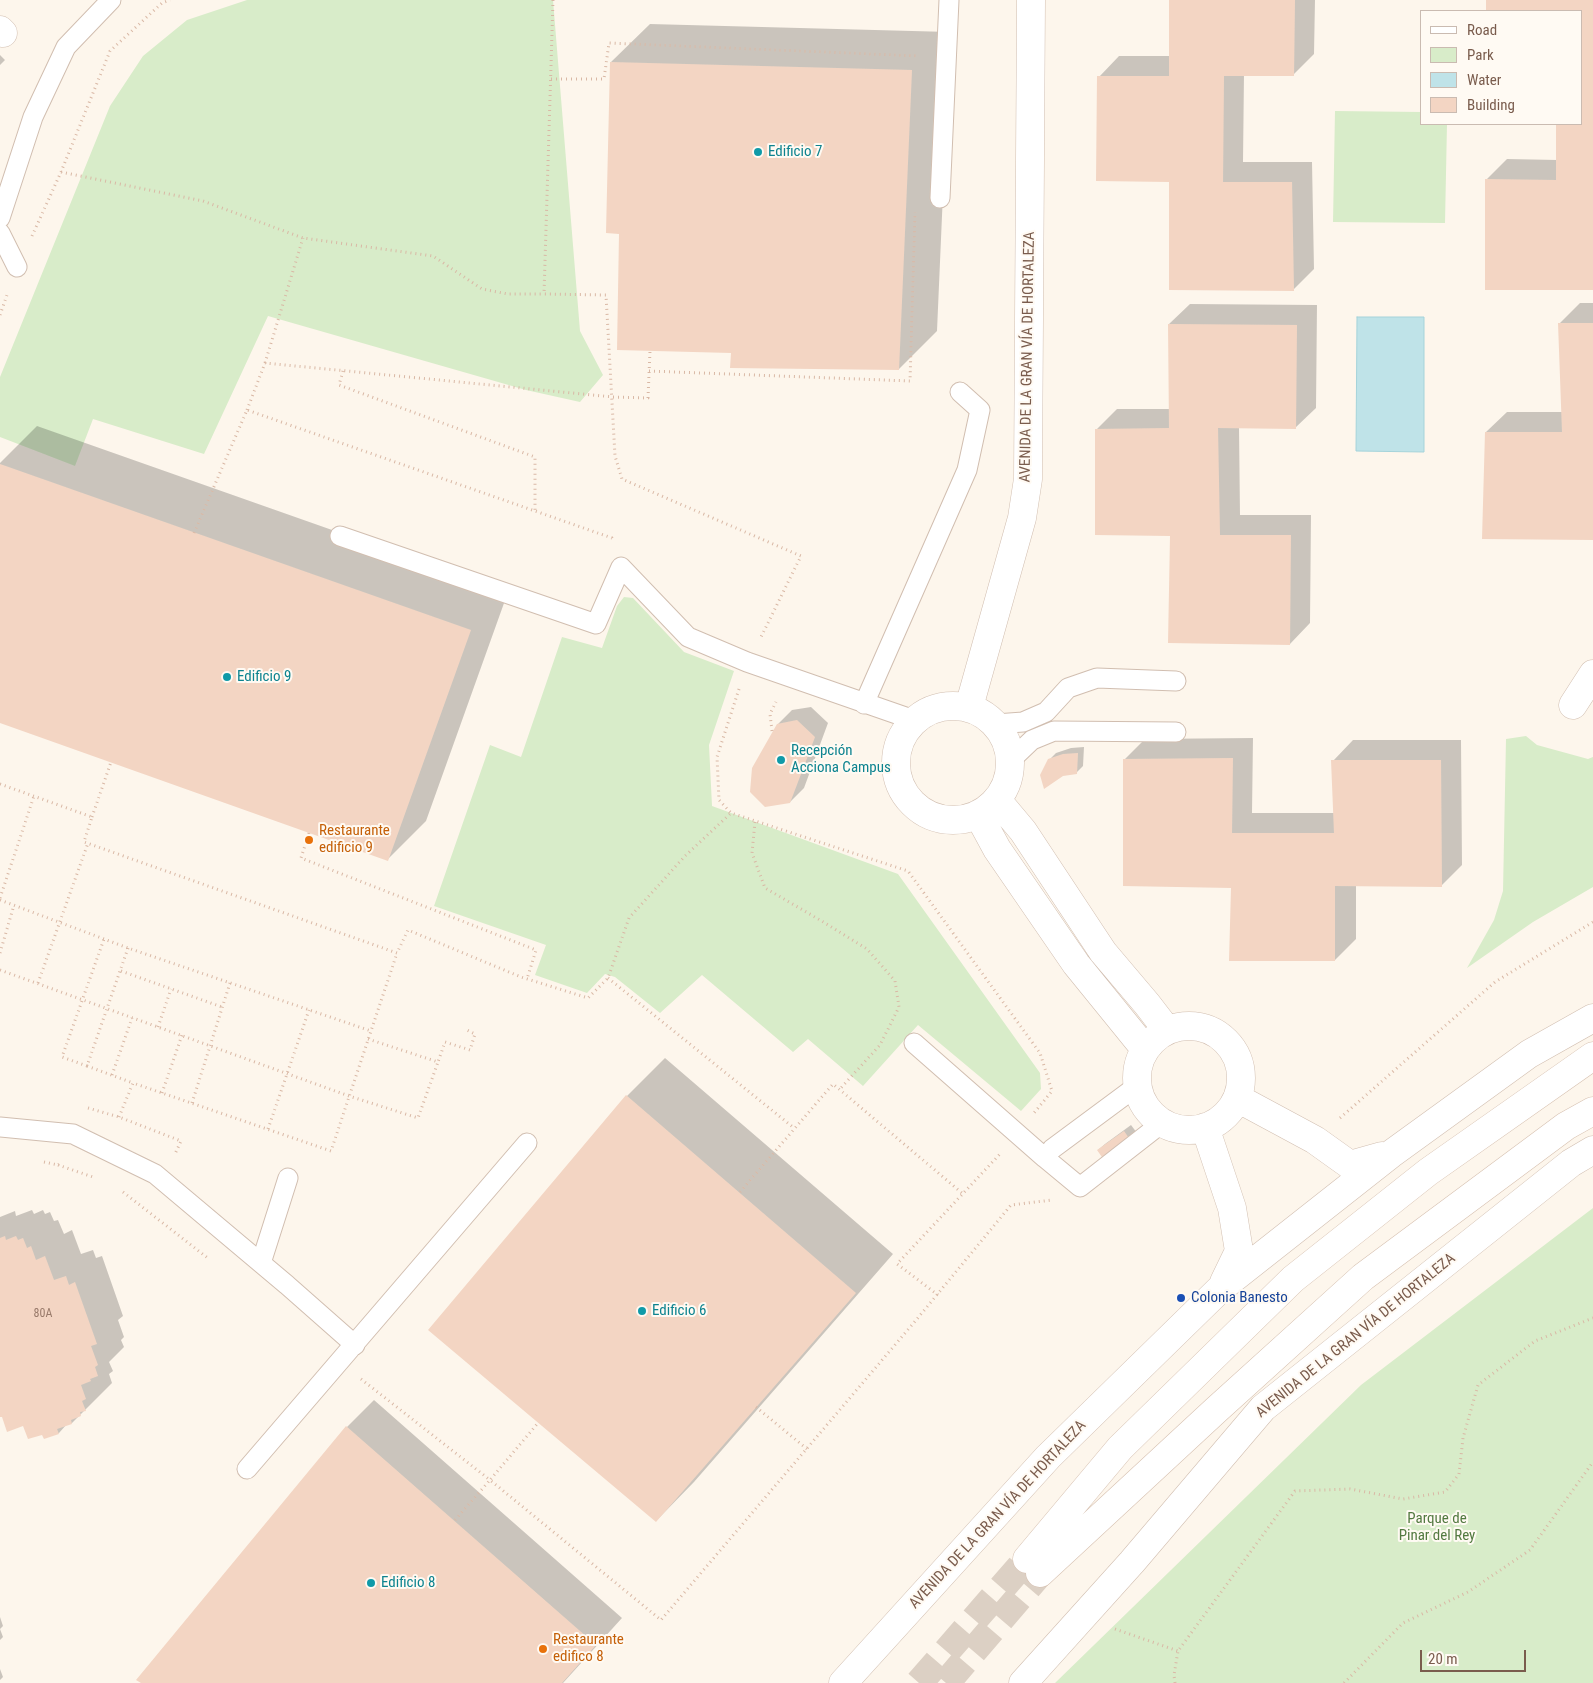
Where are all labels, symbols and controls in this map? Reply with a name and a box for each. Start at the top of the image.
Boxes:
legend [1420,10,1583,125]
text: Road [1467,21,1497,39]
text: Park [1467,46,1494,64]
text: Water [1467,71,1501,89]
text: Building [1467,96,1515,114]
place label: Edificio 7 [768,143,822,161]
marker: Edificio 7 [752,146,764,158]
street label: AVENIDA DE LA GRAN VÍA DE HORTALEZA [1017,231,1039,483]
place label: Edificio 9 [237,668,291,686]
marker: Edificio 9 [221,671,233,683]
place label: Recepción Acciona Campus [791,742,891,777]
marker: Recepción Acciona Campus [775,754,787,766]
place label: Restaurante edificio 9 [319,822,390,857]
marker: Restaurante edificio 9 [303,834,315,846]
street label: AVENIDA DE LA GRAN VÍA DE HORTALEZA [1253,1250,1459,1422]
place label: Colonia Banesto [1191,1289,1288,1307]
marker: Colonia Banesto [1175,1292,1187,1304]
place label: Edificio 6 [652,1302,706,1320]
marker: Edificio 6 [636,1305,648,1317]
house number: 80A [34,1307,52,1321]
street label: AVENIDA DE LA GRAN VÍA DE HORTALEZA [906,1417,1090,1613]
park label: Parque de Pinar del Rey [1399,1510,1475,1545]
place label: Edificio 8 [381,1574,435,1592]
marker: Edificio 8 [365,1577,377,1589]
place label: Restaurante edifico 8 [553,1631,624,1666]
scale bar [1423,1640,1529,1672]
marker: Restaurante edifico 8 [537,1643,549,1655]
text: 20 m [1428,1650,1458,1668]

